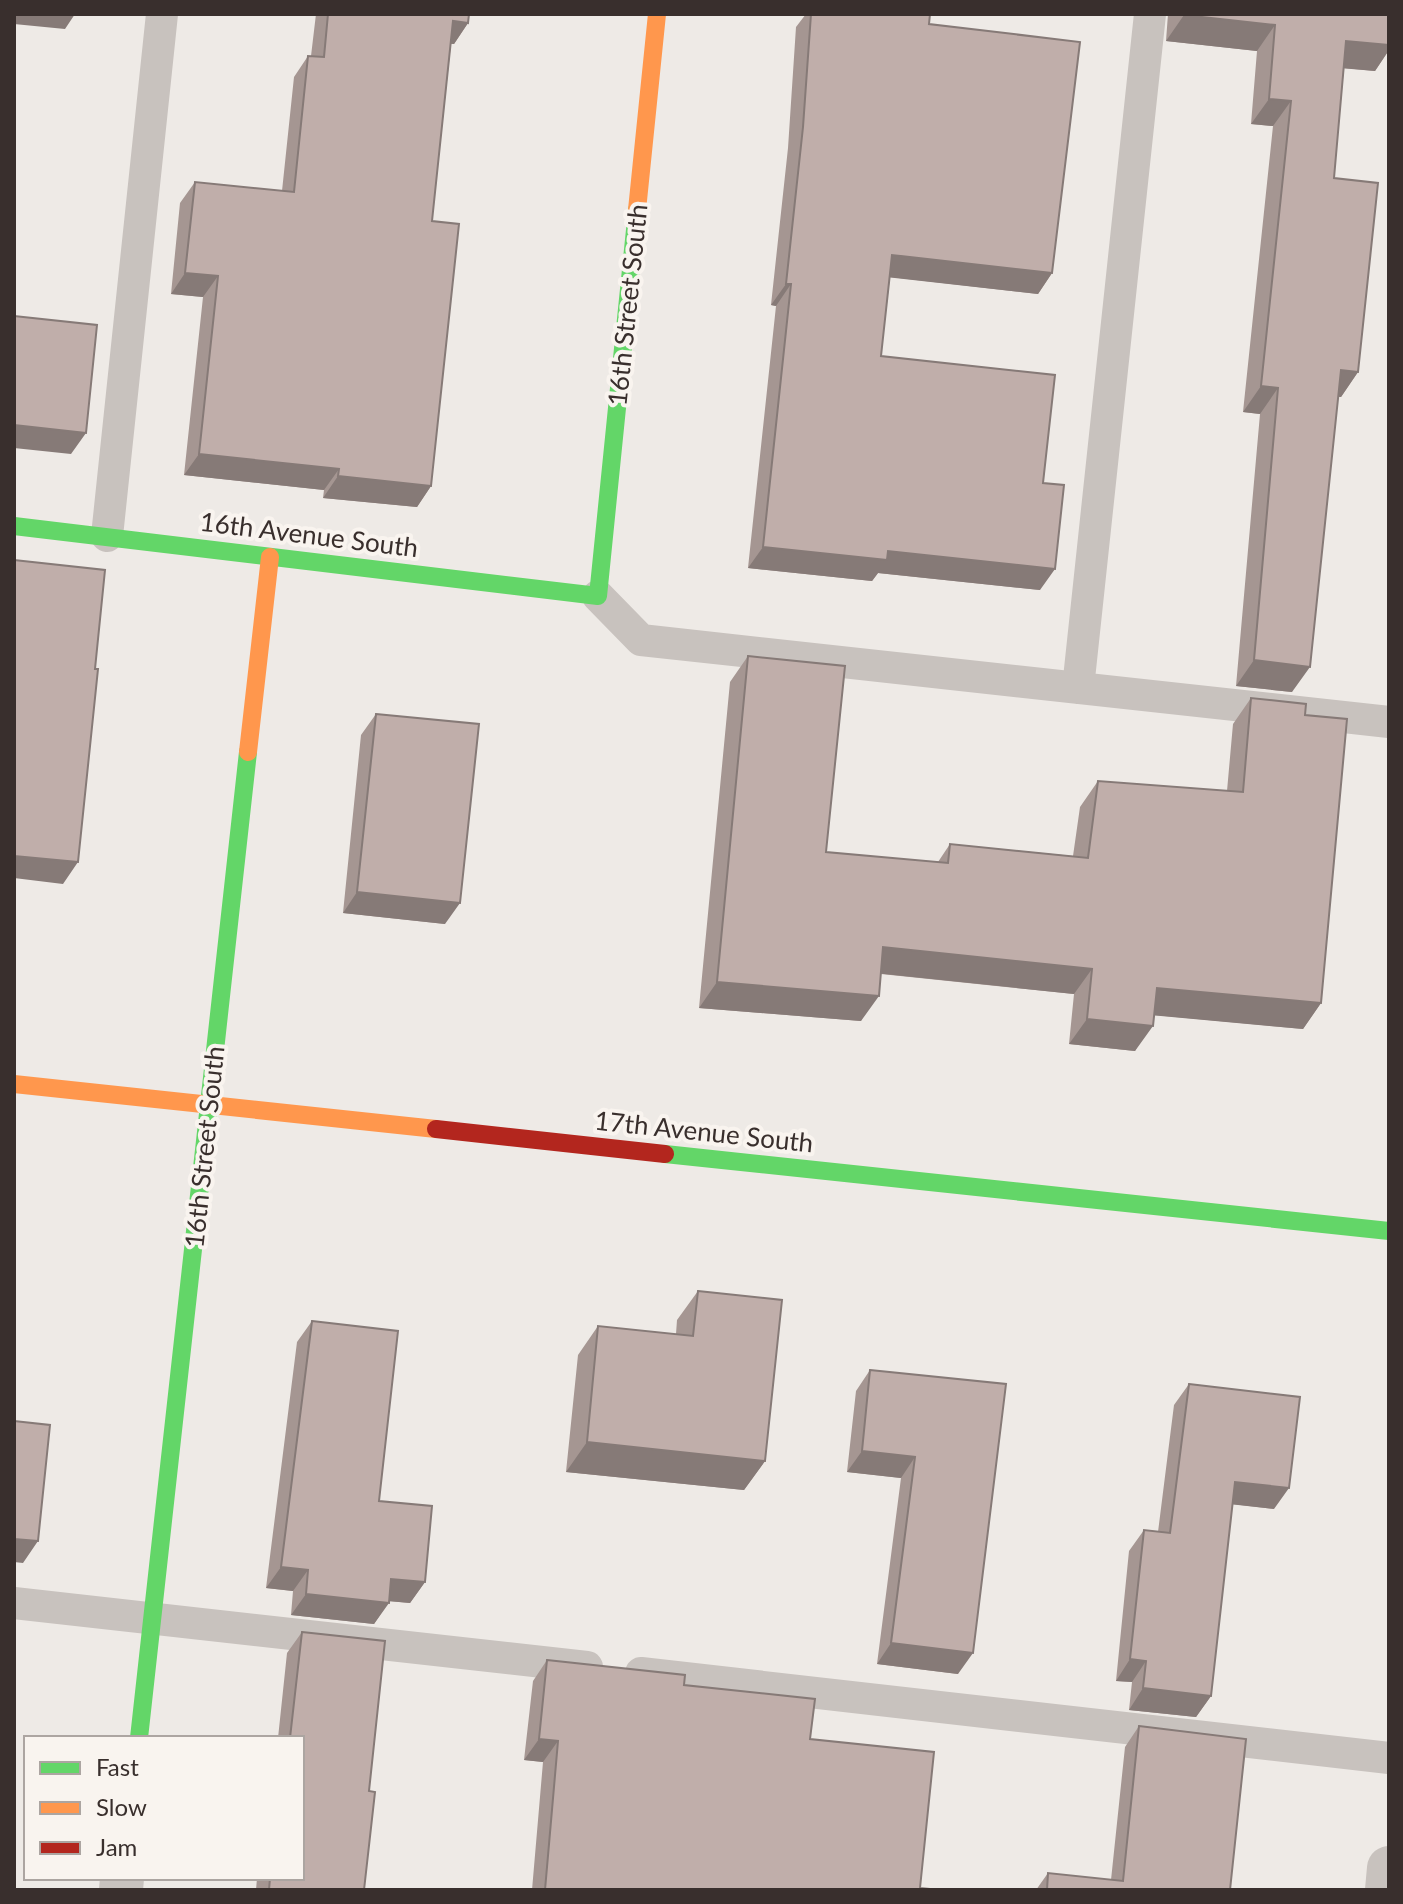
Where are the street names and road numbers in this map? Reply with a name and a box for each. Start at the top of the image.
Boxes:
street label: 16th Street South [600,202,654,407]
street label: 16th Avenue South [198,505,420,563]
street label: 16th Street South [177,1044,231,1249]
street label: 17th Avenue South [593,1104,815,1158]

